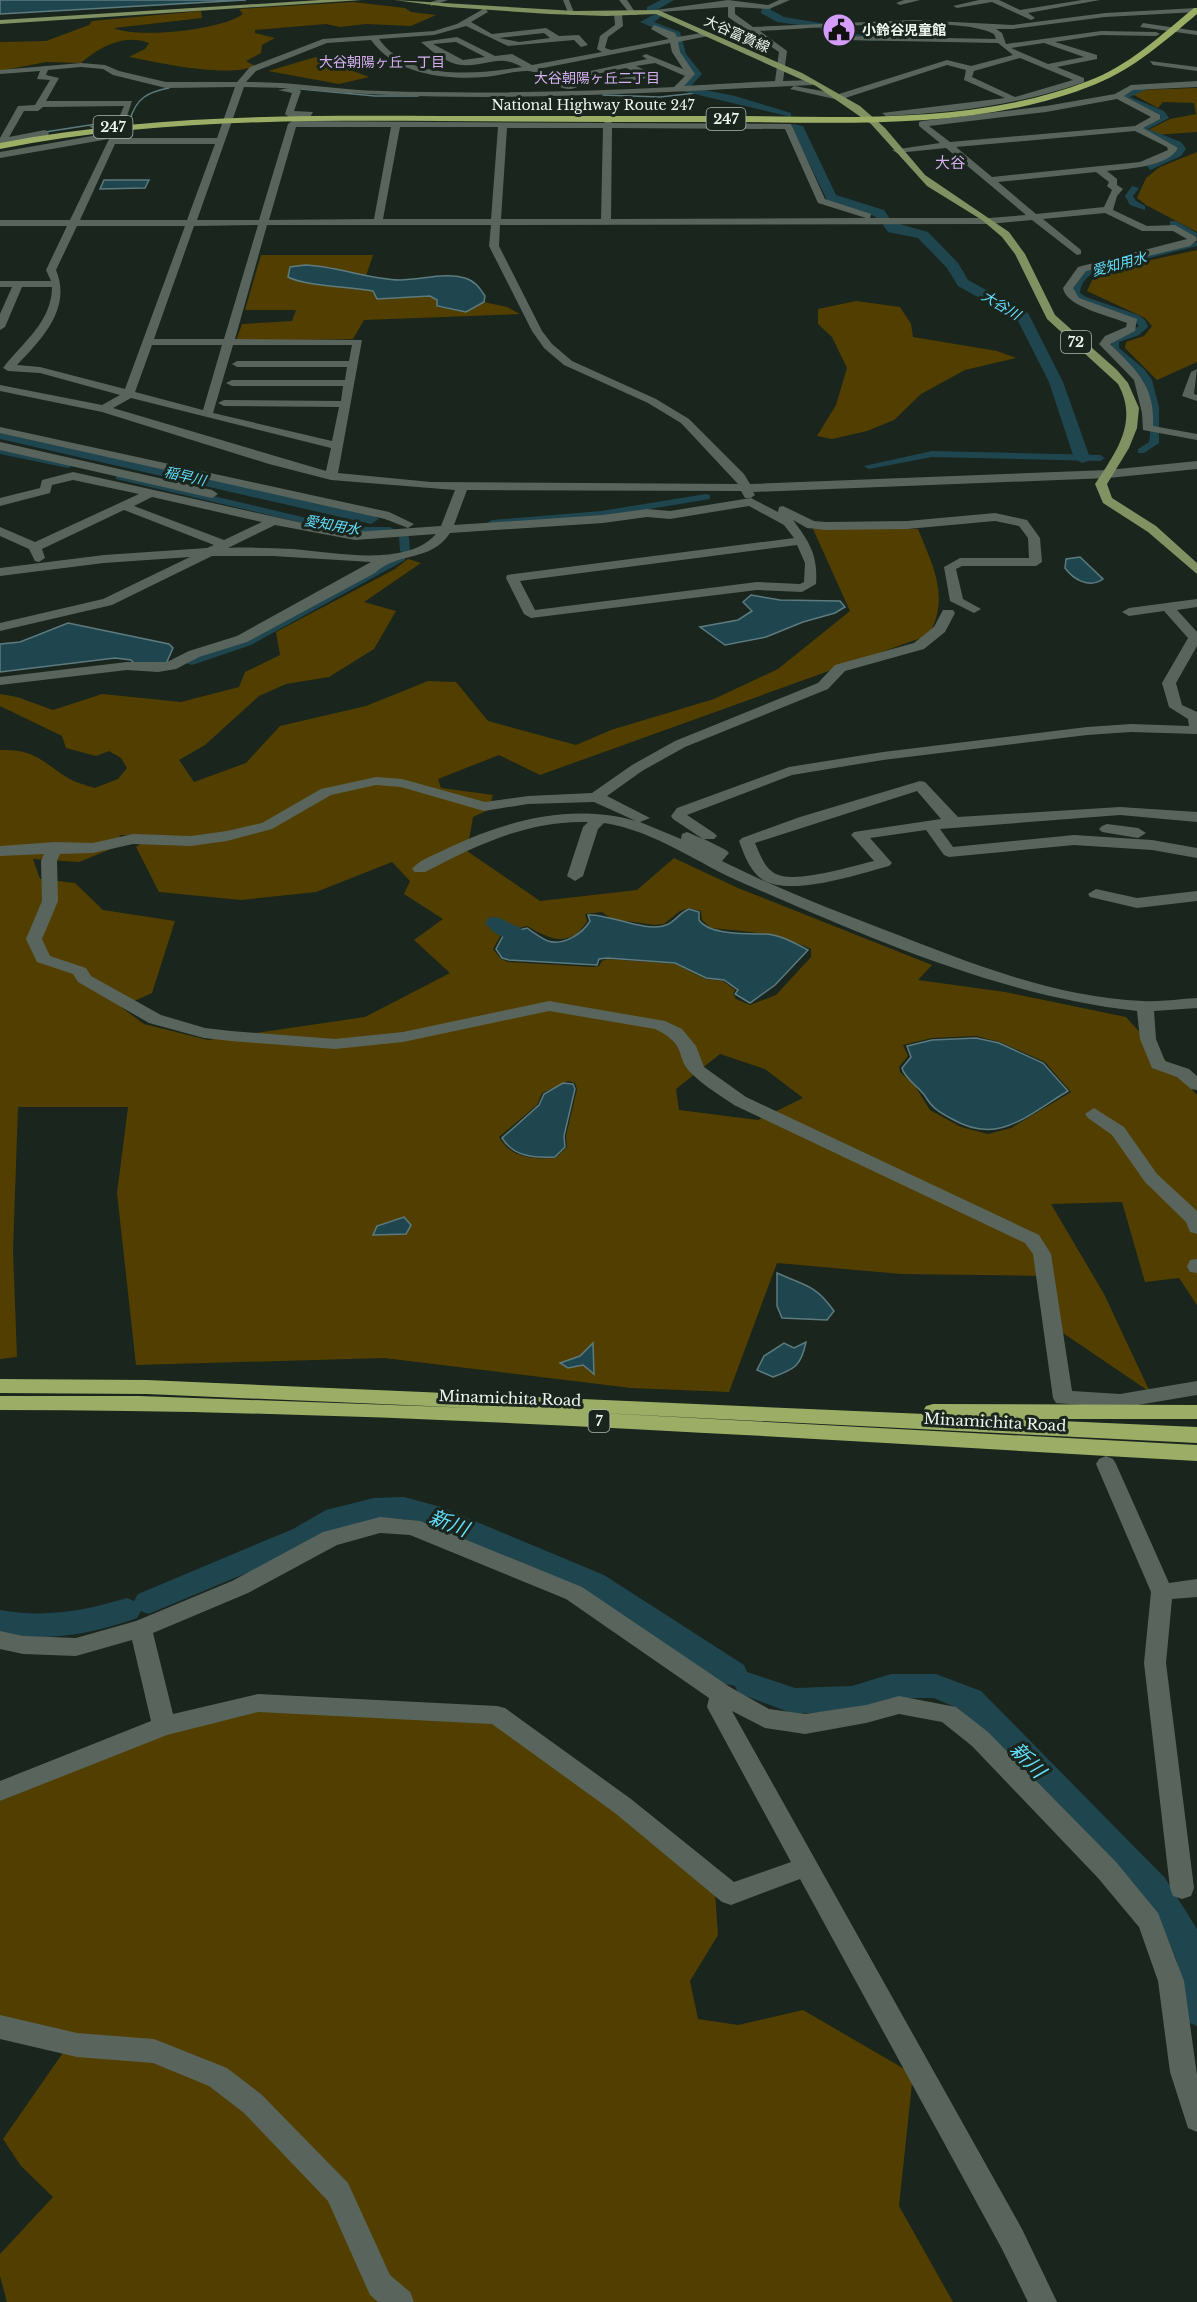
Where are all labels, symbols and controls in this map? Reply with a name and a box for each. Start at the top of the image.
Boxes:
street label: 大谷富貴線 [701,12,773,56]
public building icon: 小鈴谷児童館 [821,12,857,48]
place label: 小鈴谷児童館 [862,21,946,39]
district label: 大谷朝陽ヶ丘一丁目 [319,53,445,71]
district label: 大谷朝陽ヶ丘二丁目 [534,69,660,87]
street label: National Highway Route 247 [492,96,695,114]
road number: 247 [706,108,746,130]
road number: 247 [94,116,132,138]
district label: 大谷 [935,153,965,172]
water label: 愛知用水 [1090,248,1150,280]
water label: 大谷川 [978,286,1025,325]
road number: 72 [1061,331,1091,353]
water label: 稲早川 [163,463,209,490]
water label: 愛知用水 [303,511,363,539]
street label: Minamichita Road [438,1386,582,1410]
street label: Minamichita Road [923,1409,1067,1435]
road number: 7 [588,1410,610,1432]
water label: 新川 [426,1505,474,1542]
water label: 新川 [1005,1737,1052,1784]

